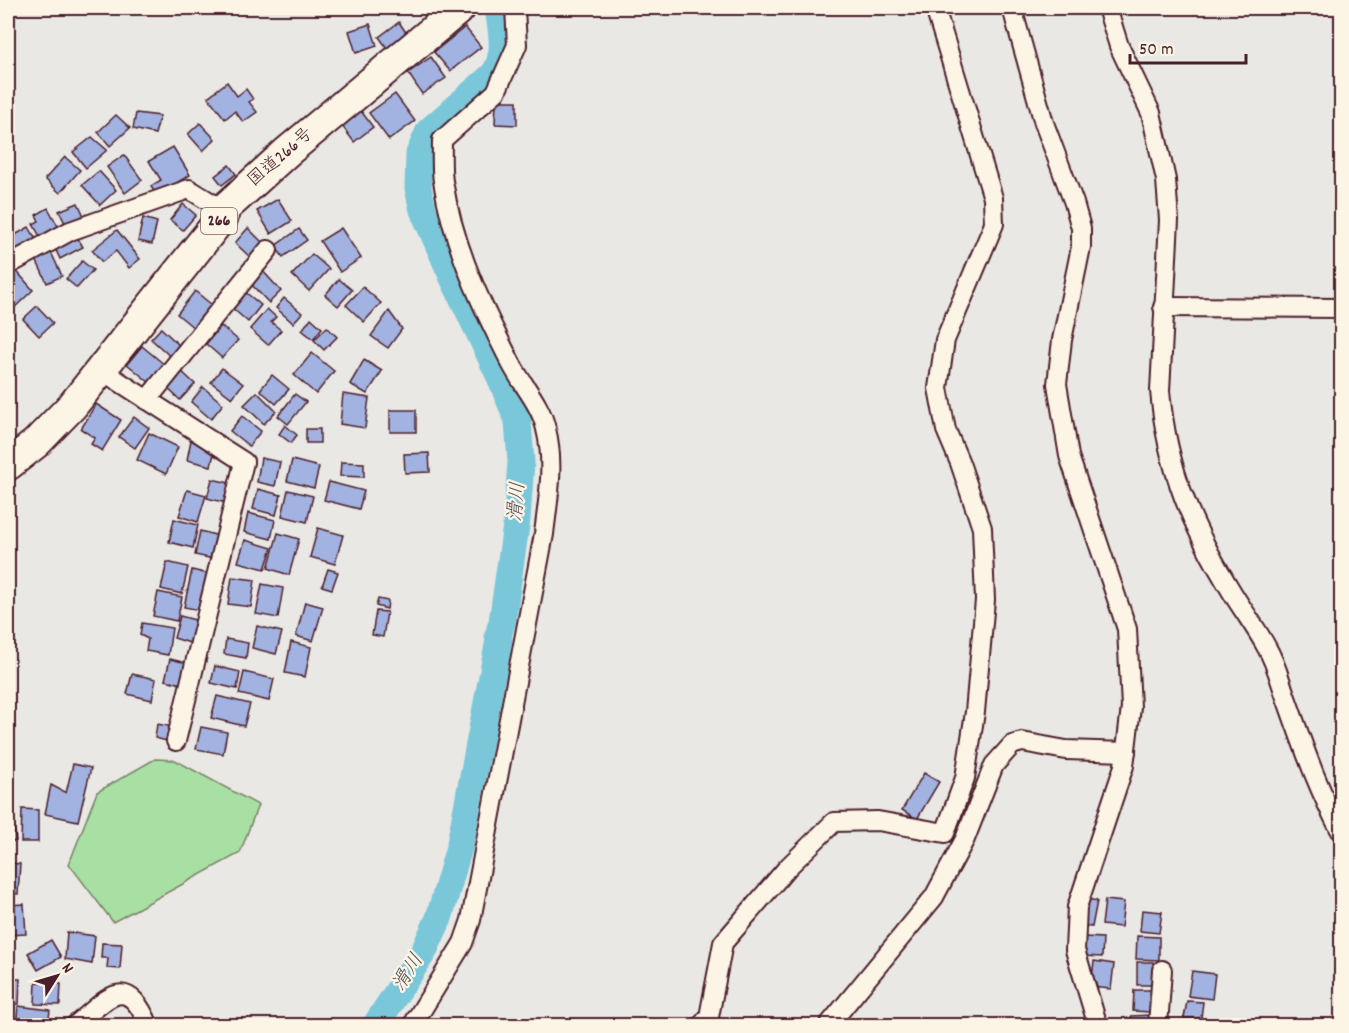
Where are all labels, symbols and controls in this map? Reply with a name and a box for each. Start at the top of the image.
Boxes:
scale bar [1130,27,1246,65]
text: 50 m [1139,38,1174,63]
street label: 国道266号 [243,122,319,194]
road number: 266 [201,208,237,234]
water label: 滑川 [502,481,534,523]
north arrow [27,946,87,1006]
water label: 滑川 [386,949,432,997]
text: N [55,958,79,979]

